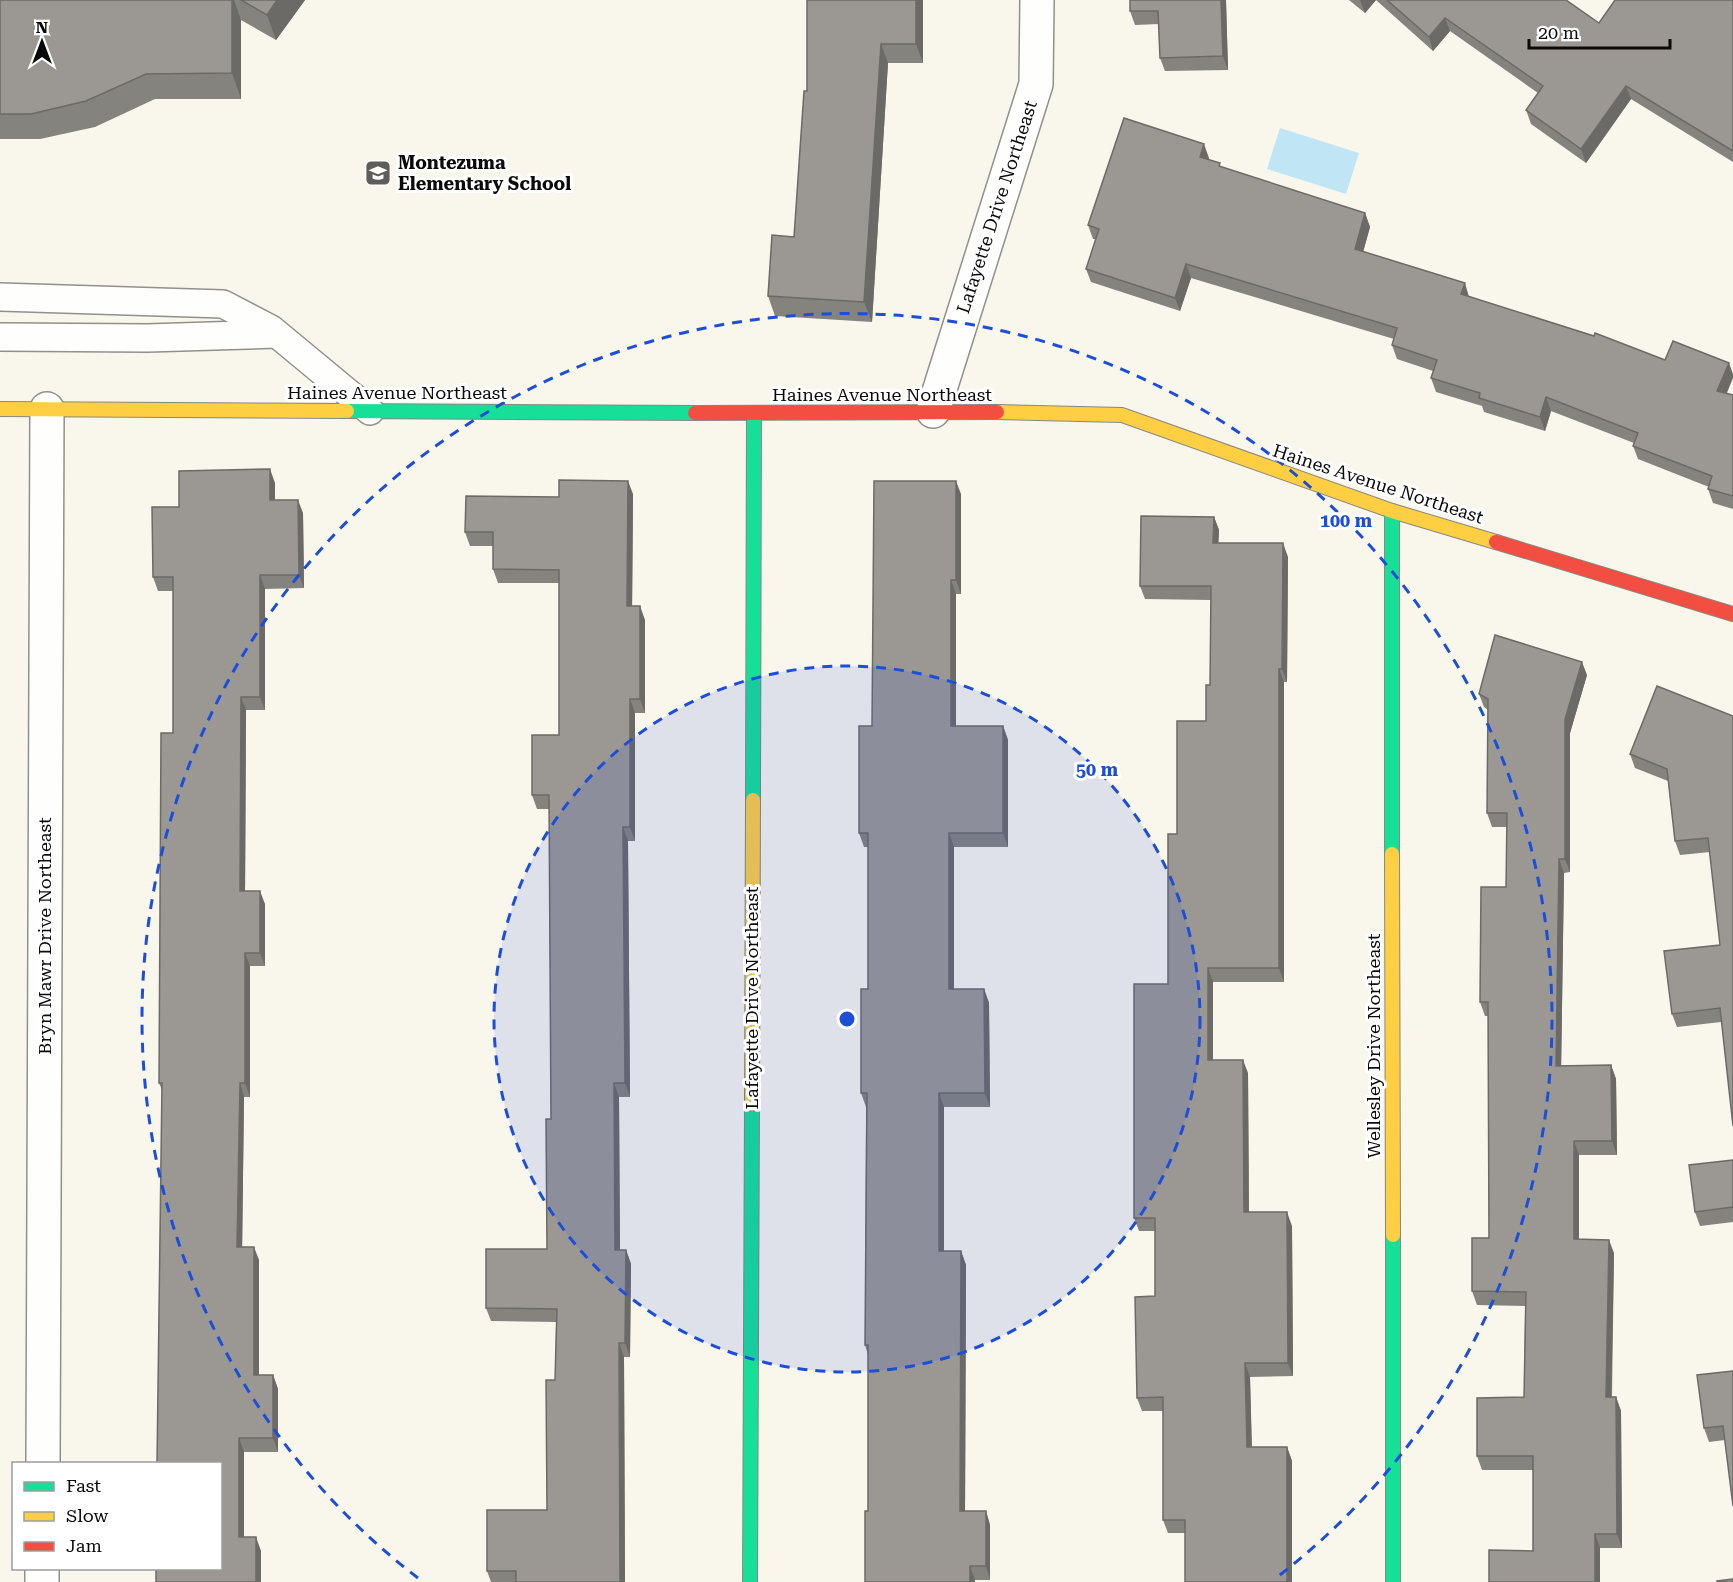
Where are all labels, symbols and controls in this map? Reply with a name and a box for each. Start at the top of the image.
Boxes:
north arrow [12,12,72,72]
scale bar [1529,12,1670,50]
text: N [36,18,48,37]
text: 20 m [1538,22,1579,43]
street label: Lafayette Drive Northeast [952,97,1041,316]
place label: Montezuma Elementary School [398,152,571,194]
school or university icon: Montezuma Elementary School [363,158,393,188]
street label: Haines Avenue Northeast [287,382,507,403]
street label: Haines Avenue Northeast [772,384,992,405]
street label: Haines Avenue Northeast [1270,440,1486,528]
text: 100 m [1320,510,1373,531]
text: 50 m [1076,759,1119,780]
street label: Bryn Mawr Drive Northeast [34,817,55,1055]
street label: Lafayette Drive Northeast [741,886,762,1109]
street label: Wellesley Drive Northeast [1363,933,1384,1158]
centre of rings [837,1009,857,1029]
legend [12,1462,222,1570]
text: Fast [66,1475,101,1496]
text: Slow [66,1505,108,1526]
text: Jam [66,1535,102,1556]

